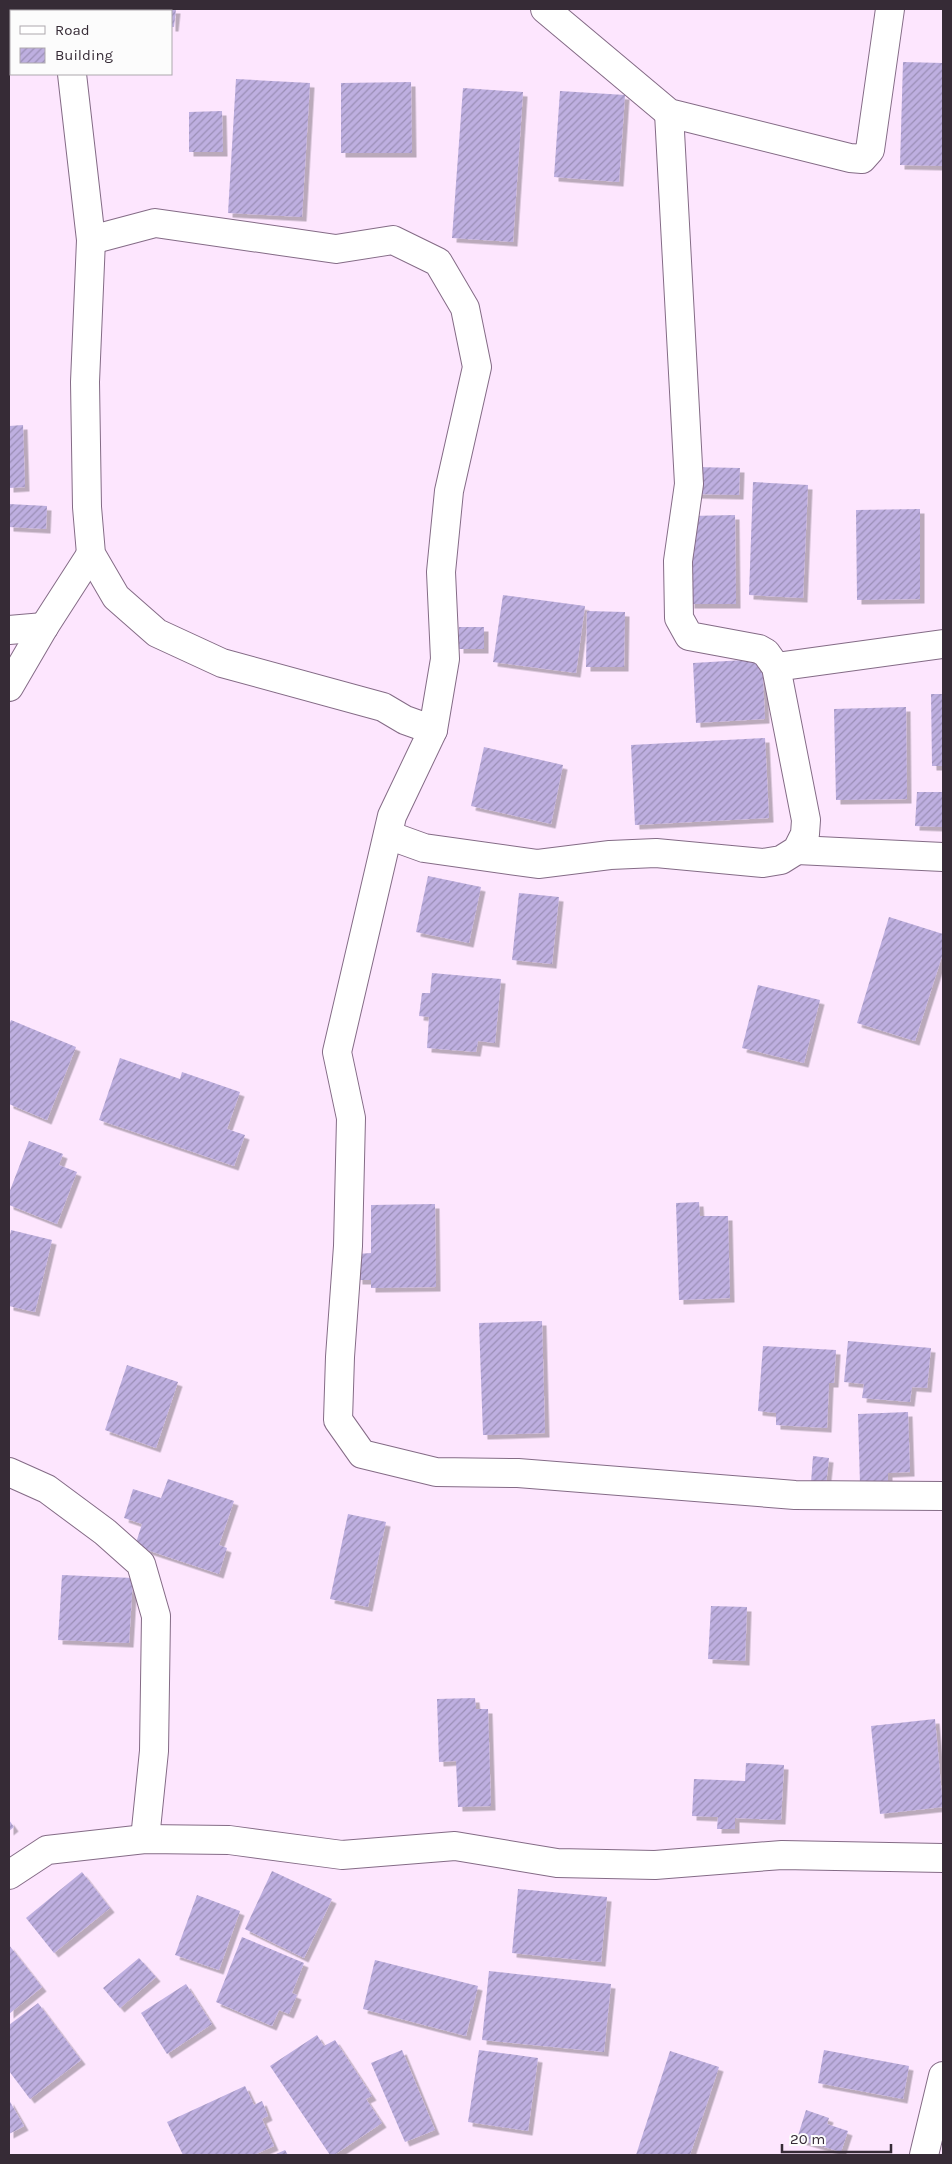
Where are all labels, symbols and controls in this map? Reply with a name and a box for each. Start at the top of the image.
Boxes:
legend [10,10,172,75]
text: Road [55,21,90,39]
text: Building [55,46,113,64]
scale bar [782,2122,891,2154]
text: 20 m [790,2130,825,2148]

